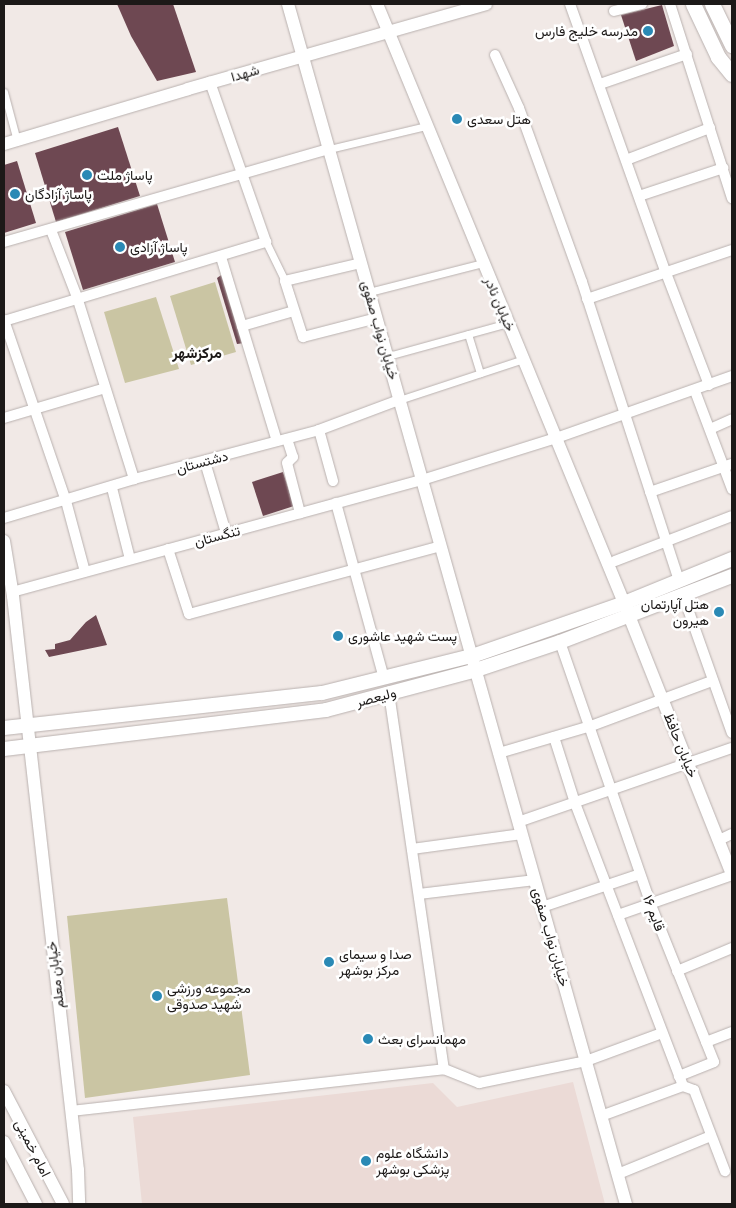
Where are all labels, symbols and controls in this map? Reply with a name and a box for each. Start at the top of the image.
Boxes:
place label: مدرسه خلیج فارس [535,23,638,39]
marker: مدرسه خلیج فارس [642,25,654,37]
street label: شهدا [229,61,261,85]
place label: هتل سعدی [467,111,531,127]
marker: هتل سعدی [451,113,463,125]
place label: پاساژ ملت [97,167,153,183]
marker: پاساژ ملت [81,169,93,181]
place label: پاساژ آزادگان [25,186,92,202]
marker: پاساژ آزادگان [9,188,21,200]
place label: پاساژ آزادی [130,239,188,255]
marker: پاساژ آزادی [114,241,126,253]
street label: خیابان نادر [481,274,519,334]
street label: خیابان نواب صفوی [358,279,402,381]
district label: مرکزشهر [172,344,222,362]
street label: دشتستان [174,447,230,477]
street label: تنگستان [192,522,242,550]
place label: هتل آپارتمان هیرون [641,596,709,628]
marker: هتل آپارتمان هیرون [713,606,725,618]
place label: پست شهید عاشوری [348,628,457,644]
marker: پست شهید عاشوری [332,630,344,642]
street label: ولیعصر [354,684,398,710]
street label: خیابان حافظ [660,710,702,780]
street label: خیابان نواب صفوی [529,886,573,988]
street label: قایم ۱۶ [639,893,669,933]
street label: خیابان معلم [43,941,67,1009]
place label: صدا و سیمای مرکز بوشهر [339,946,412,979]
marker: صدا و سیمای مرکز بوشهر [323,956,335,968]
place label: مجموعه ورزشی شهید صدوقی [167,980,251,1012]
marker: مجموعه ورزشی شهید صدوقی [151,990,163,1002]
place label: مهمانسرای بعث [378,1031,466,1047]
marker: مهمانسرای بعث [362,1033,374,1045]
street label: امام خمینی [11,1116,55,1180]
place label: دانشگاه علوم پزشکی بوشهر [376,1145,449,1178]
marker: دانشگاه علوم پزشکی بوشهر [360,1155,372,1167]

